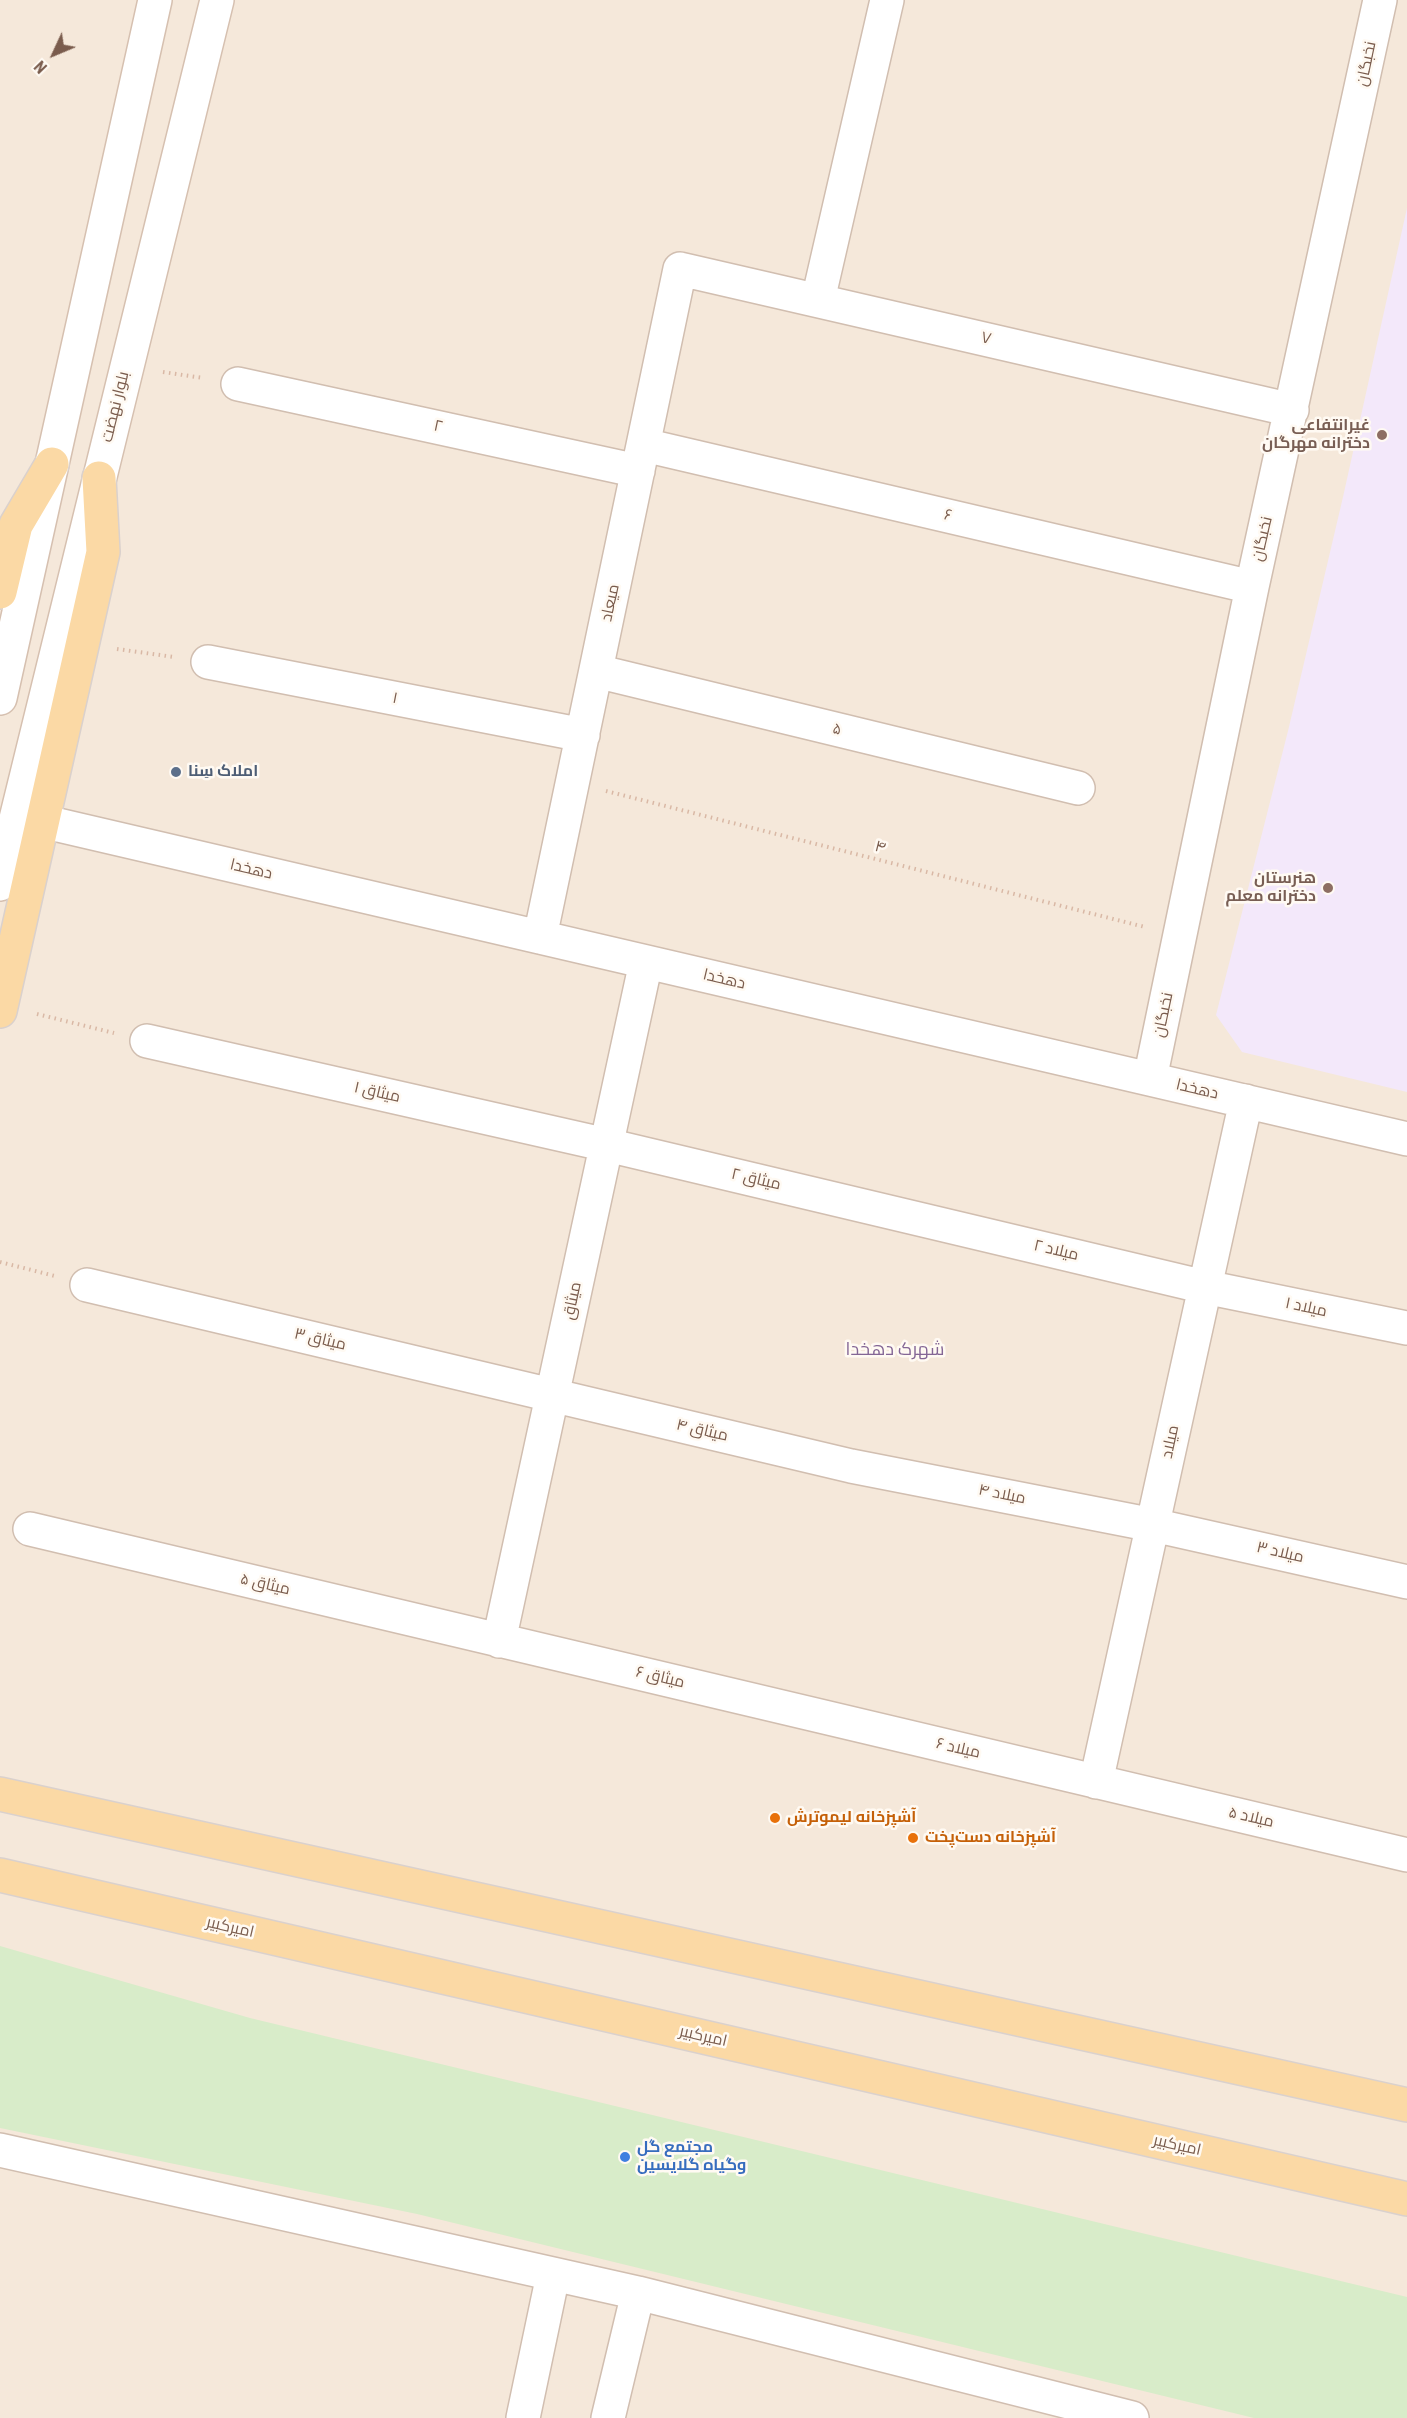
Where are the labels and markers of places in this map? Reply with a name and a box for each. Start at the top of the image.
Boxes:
place label: غیرانتفاعی دخترانه مهرگان [1262,416,1370,454]
marker: غیرانتفاعی دخترانه مهرگان [1375,428,1389,442]
place label: املاک سِنا [188,762,258,782]
marker: املاک سِنا [169,765,183,779]
place label: هنرستان دخترانه معلم [1226,869,1316,907]
marker: هنرستان دخترانه معلم [1321,881,1335,895]
place label: آشپزخانه لیموترش [787,1808,916,1828]
marker: آشپزخانه لیموترش [768,1811,782,1825]
place label: آشپزخانه دست‌پخت [925,1828,1056,1848]
marker: آشپزخانه دست‌پخت [906,1831,920,1845]
place label: مجتمع گل وگیاه گلایسین [637,2138,746,2176]
marker: مجتمع گل وگیاه گلایسین [618,2150,632,2164]

